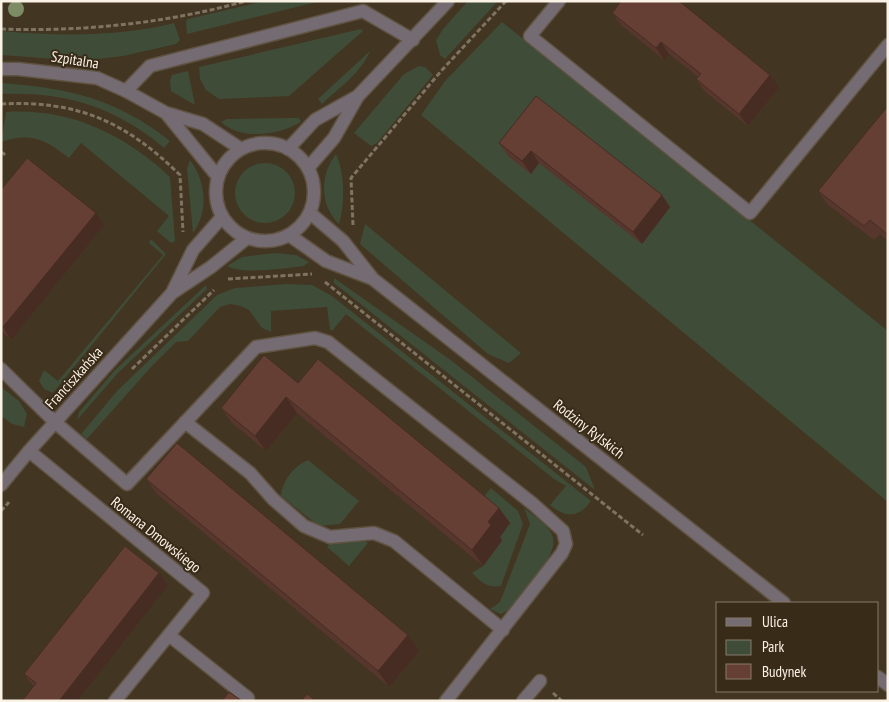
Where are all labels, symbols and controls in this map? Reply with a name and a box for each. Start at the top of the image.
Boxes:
street label: Szpitalna [50,46,100,73]
street label: Franciszkańska [41,343,107,413]
street label: Rodziny Rylskich [550,395,629,462]
street label: Romana Dmowskiego [107,492,205,577]
legend [716,602,879,692]
text: Ulica [762,612,788,631]
text: Park [762,637,784,656]
text: Budynek [762,662,806,681]

